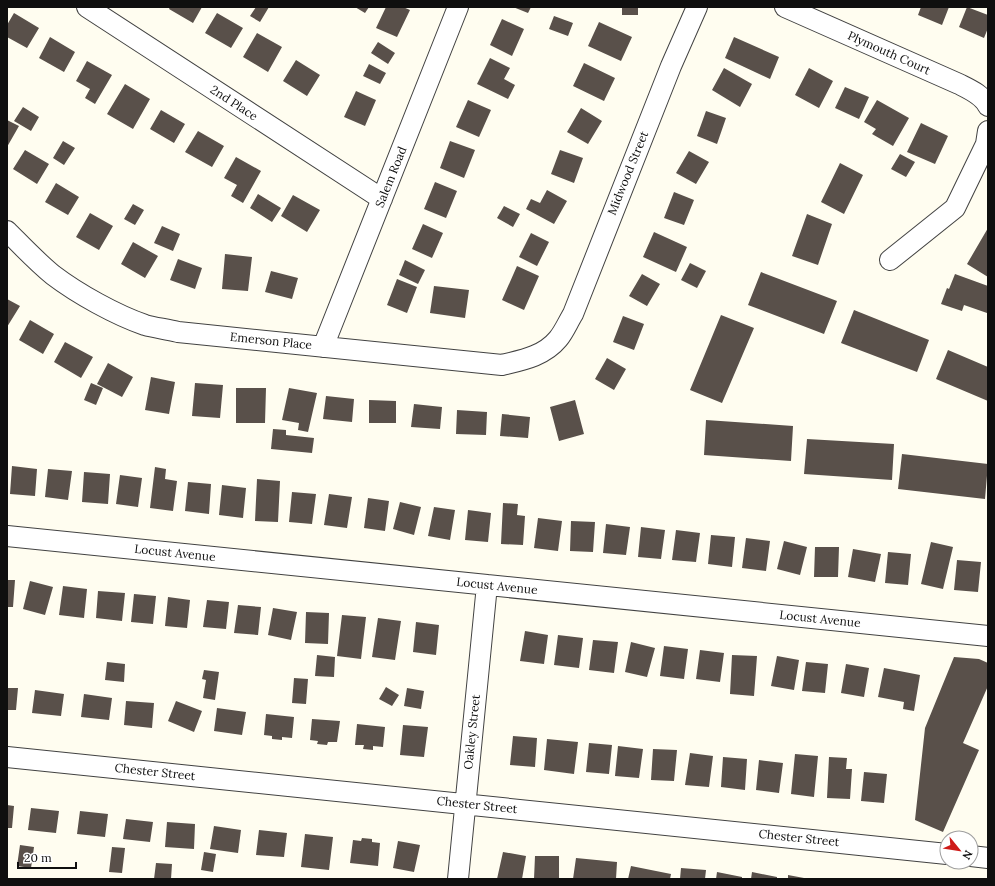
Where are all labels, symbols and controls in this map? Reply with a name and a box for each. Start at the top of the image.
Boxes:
street label: Plymouth Court [845,28,933,78]
street label: 2nd Place [208,82,261,124]
street label: Midwood Street [604,128,651,217]
street label: Salem Road [372,144,410,210]
street label: Emerson Place [229,329,313,352]
street label: Locust Avenue [134,541,217,564]
street label: Locust Avenue [456,574,539,597]
street label: Locust Avenue [779,607,862,630]
street label: Oakley Street [460,693,483,770]
street label: Chester Street [114,760,197,783]
street label: Chester Street [436,793,519,816]
street label: Chester Street [758,826,841,849]
north arrow [939,830,979,870]
scale bar [18,844,76,870]
text: N [959,848,976,863]
text: 20 m [24,850,52,865]

